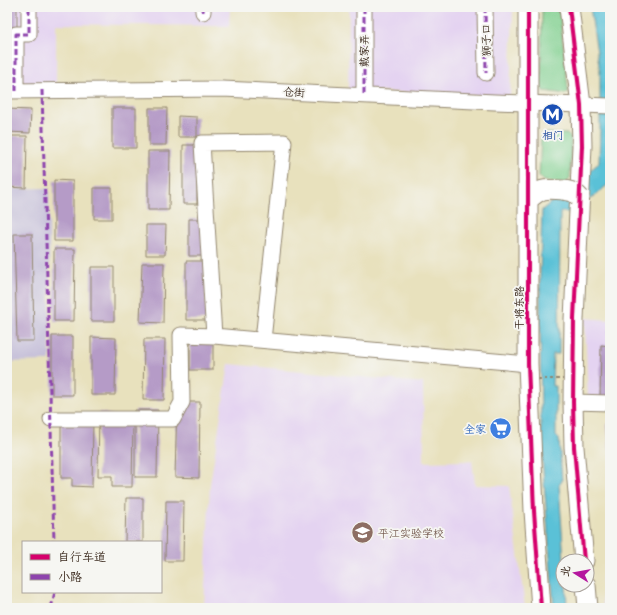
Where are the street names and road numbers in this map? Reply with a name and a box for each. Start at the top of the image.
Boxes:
street label: 狮子口 [479,23,493,57]
street label: 戴家弄 [357,35,371,68]
street label: 仓街 [283,84,306,100]
street label: 干将东路 [512,286,526,330]

